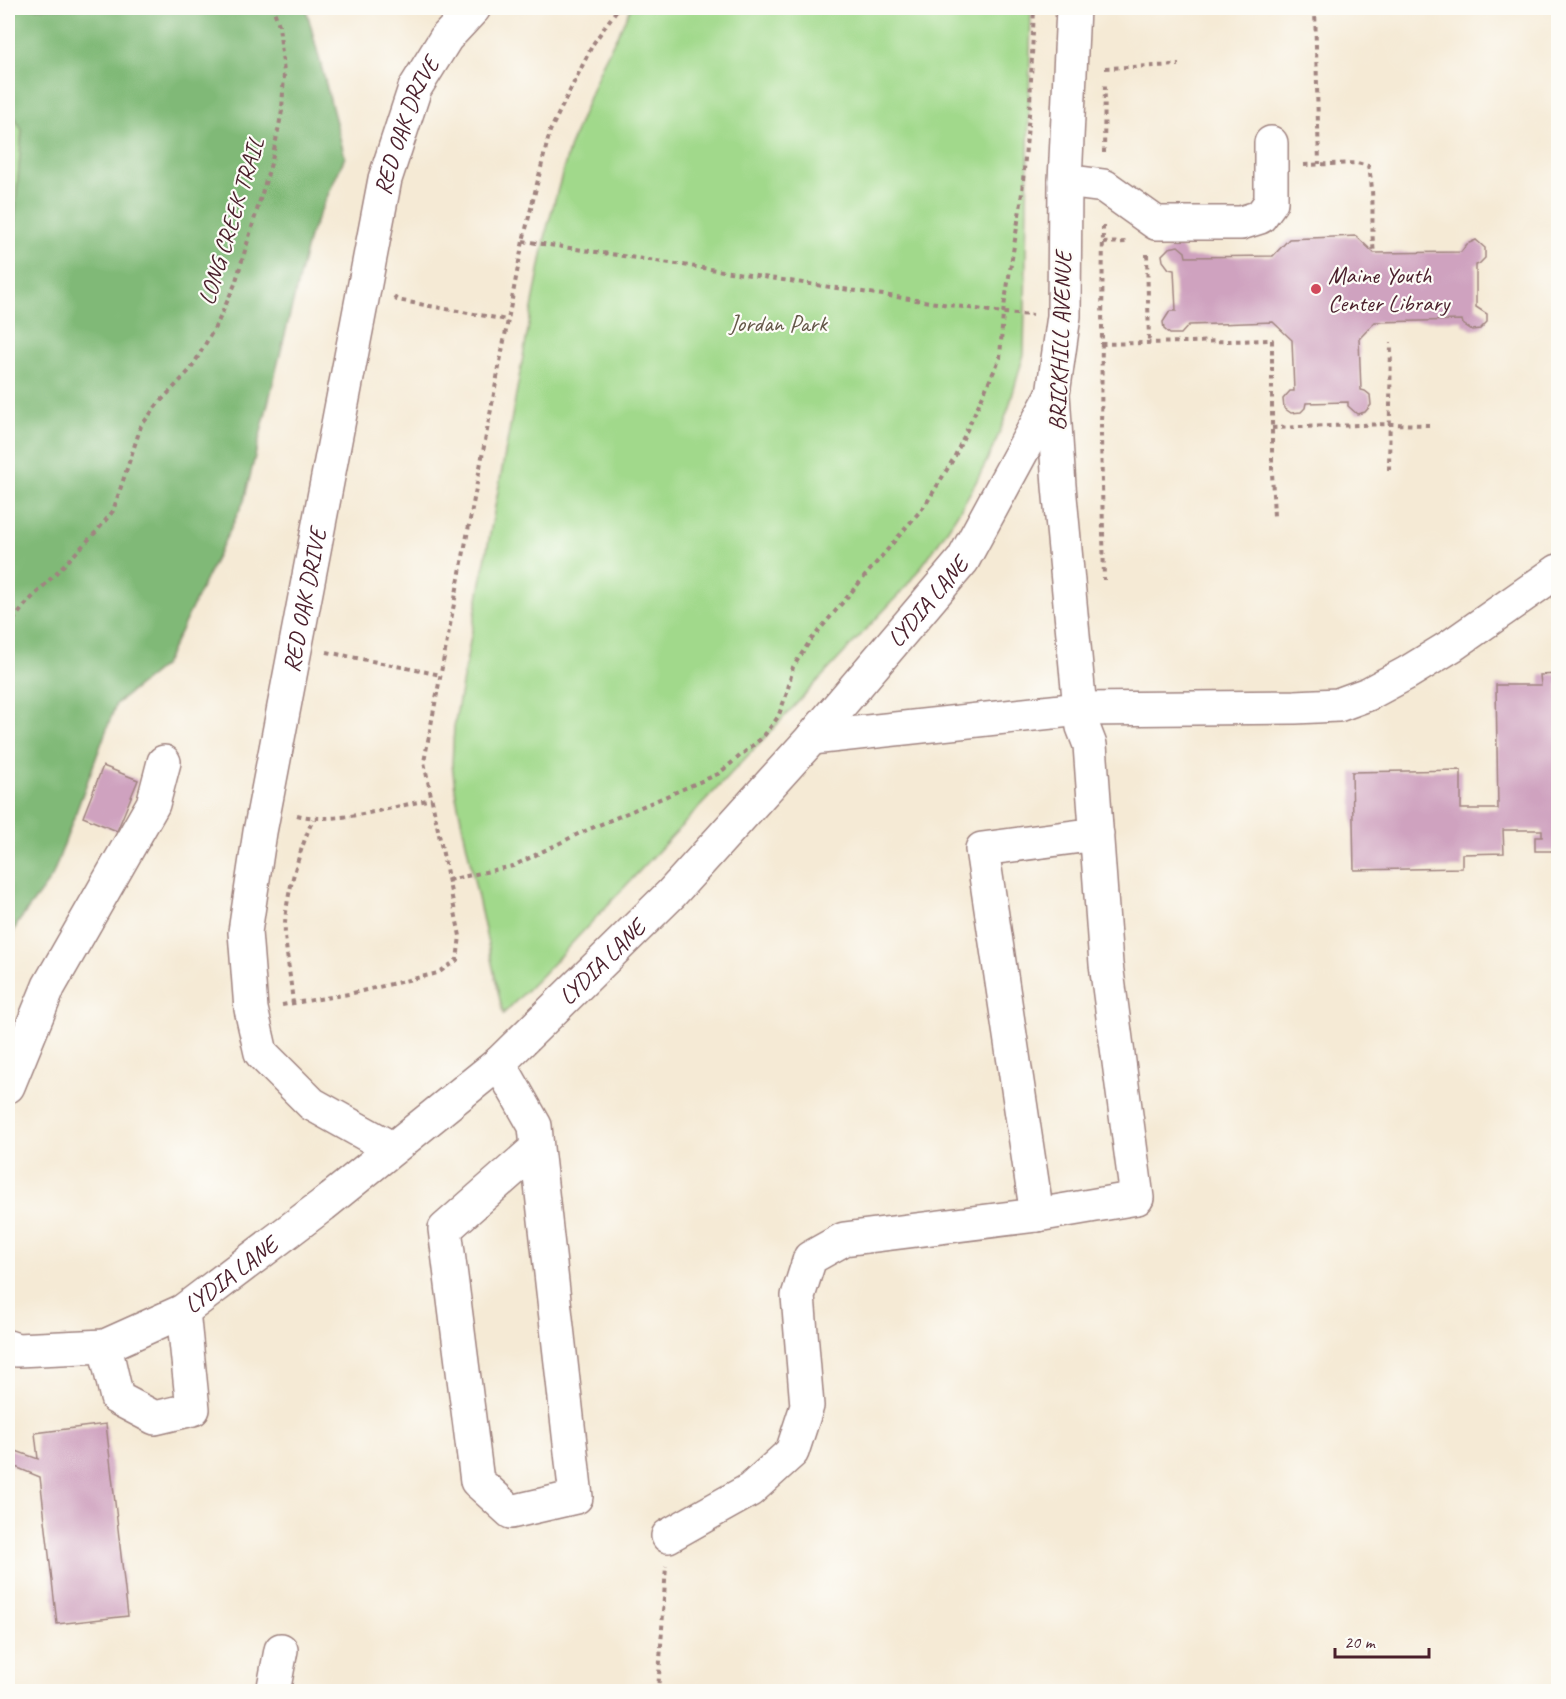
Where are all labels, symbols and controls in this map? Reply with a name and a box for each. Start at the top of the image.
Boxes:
street label: RED OAK DRIVE [367,49,447,197]
street label: LONG CREEK TRAIL [191,133,271,308]
street label: BRICKHILL AVENUE [1042,248,1078,431]
place label: Maine Youth Center Library [1328,260,1451,318]
marker: Maine Youth Center Library [1309,282,1323,296]
park label: Jordan Park [728,308,829,338]
street label: RED OAK DRIVE [276,523,333,675]
street label: LYDIA LANE [881,548,977,653]
street label: LYDIA LANE [552,911,654,1011]
street label: LYDIA LANE [178,1228,286,1320]
scale bar [1335,1621,1430,1659]
text: 20 m [1344,1631,1377,1653]

